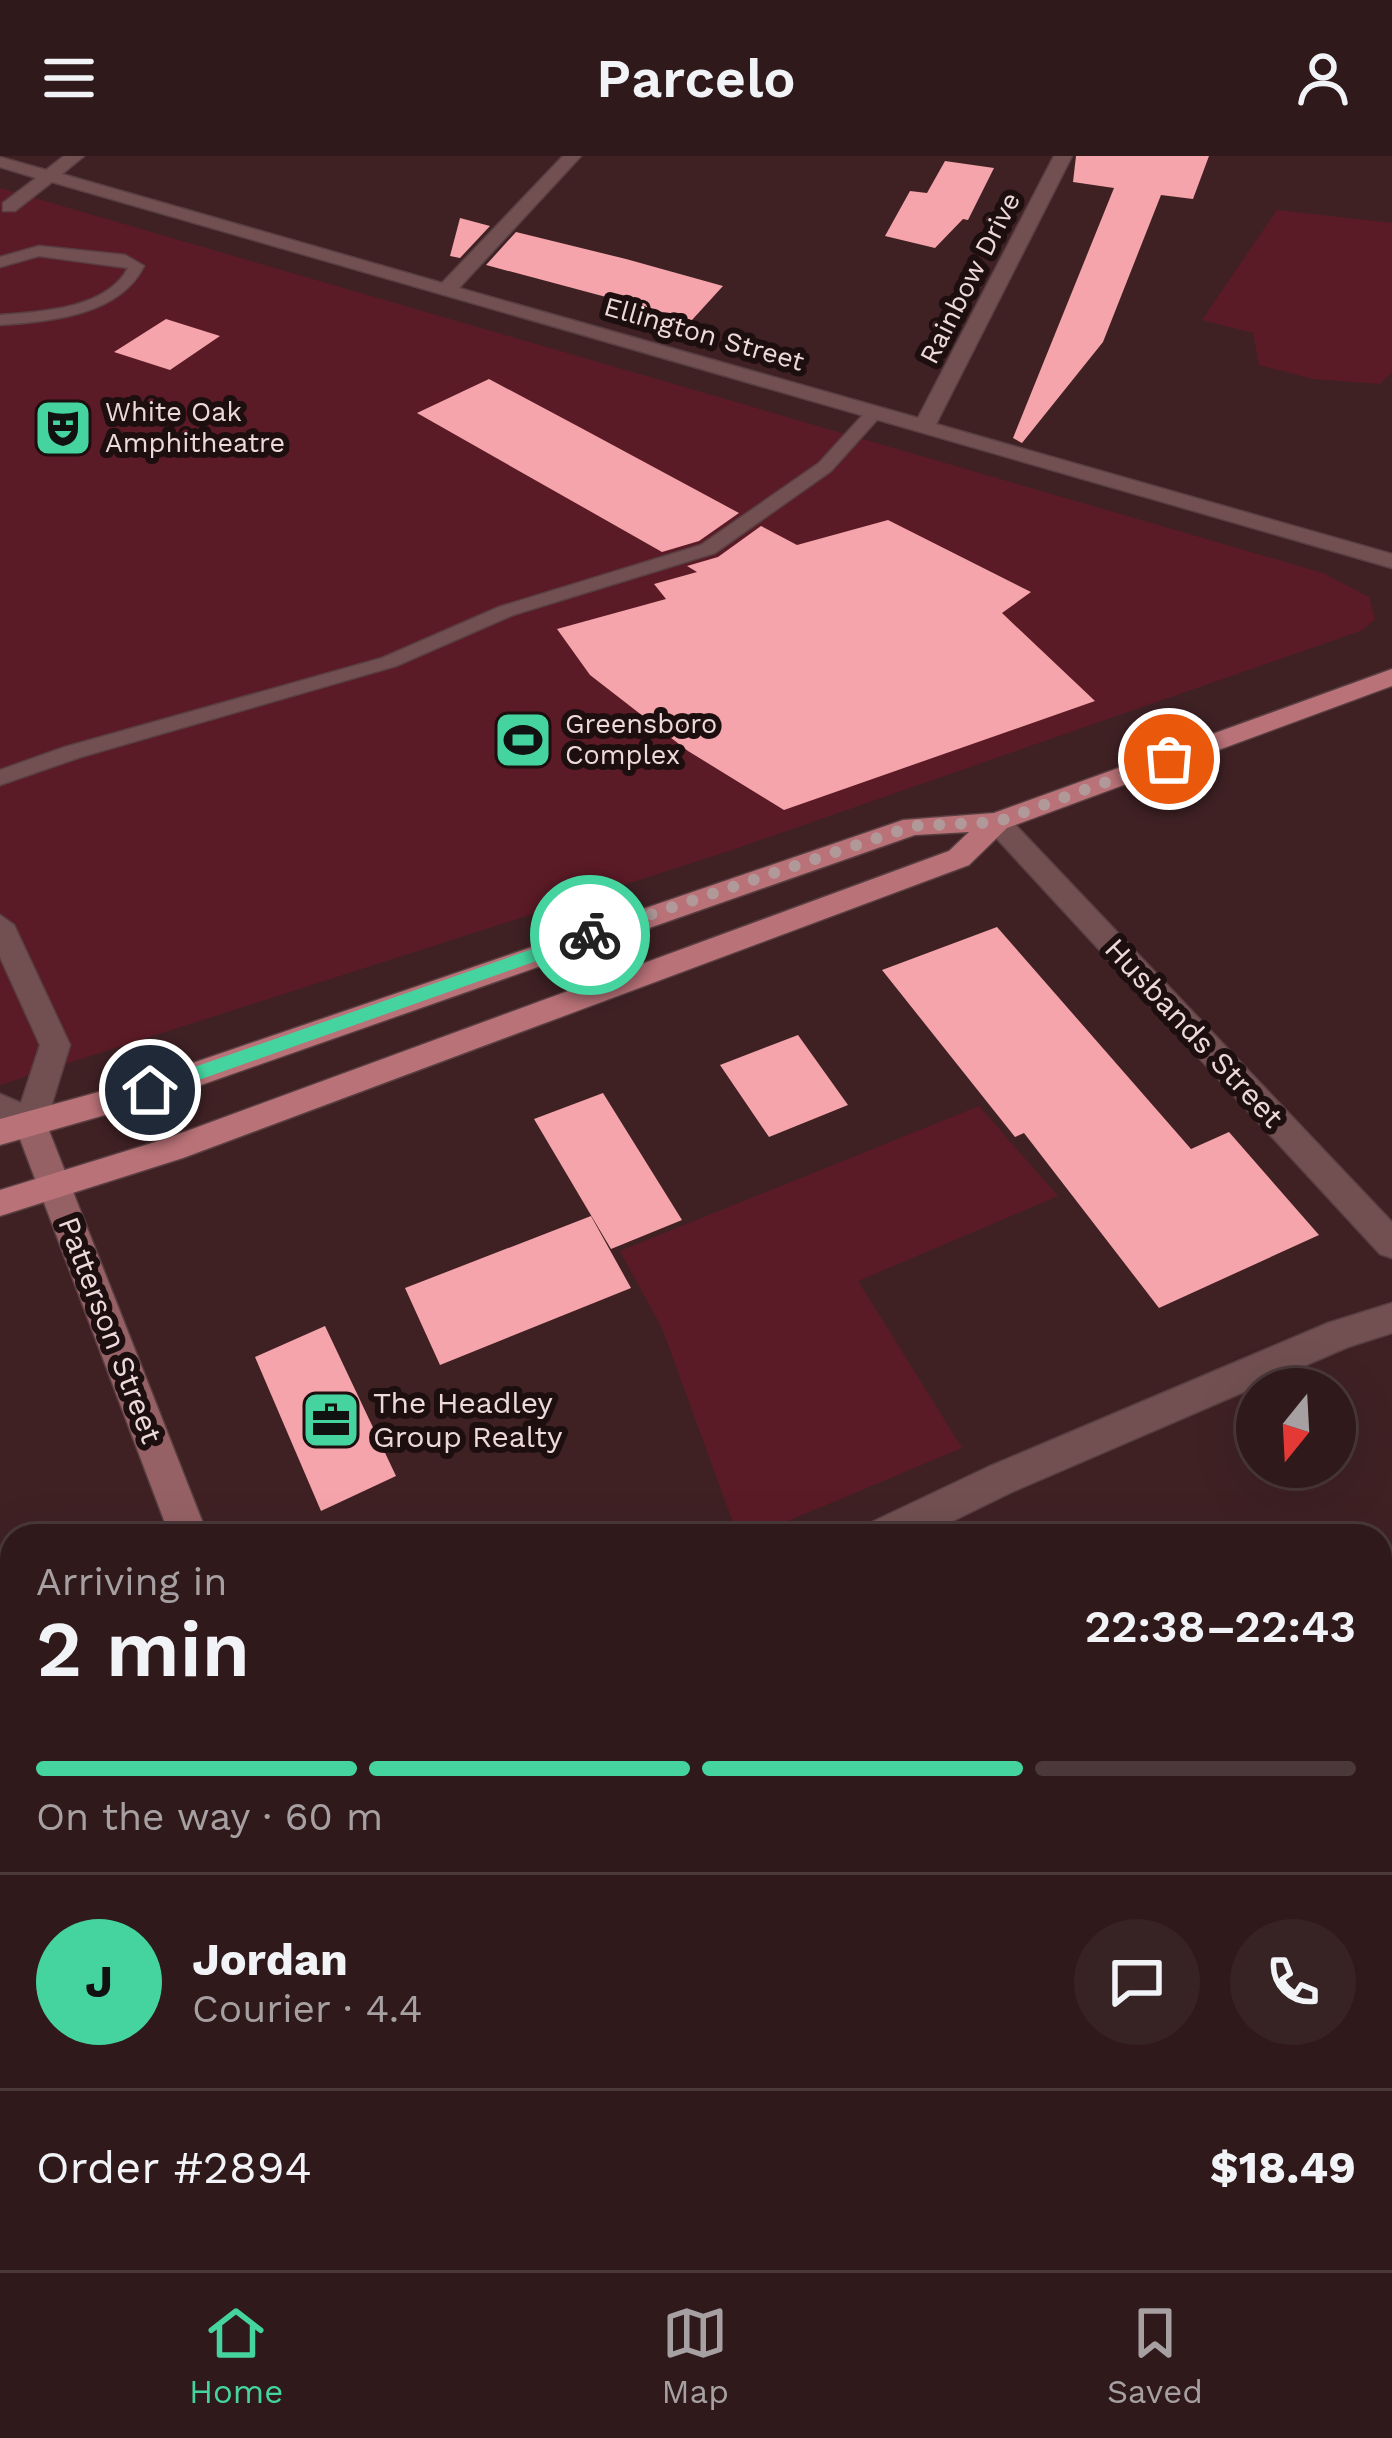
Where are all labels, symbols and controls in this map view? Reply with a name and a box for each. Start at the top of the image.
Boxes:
icon: menu [36,45,102,111]
icon: person [1290,45,1356,111]
text: Parcelo [596,47,796,110]
street label: Rainbow Drive [913,187,1027,369]
street label: Ellington Street [600,290,808,378]
place label: White Oak Amphitheatre [105,396,285,459]
theatre icon: White Oak Amphitheatre [32,397,94,459]
place label: Greensboro Complex [565,708,717,771]
pin [1118,708,1220,810]
sports icon: Greensboro Complex [492,709,554,771]
icon: bag [1136,726,1202,792]
courier [530,875,650,995]
icon: bike [557,902,623,968]
street label: Husbands Street [1098,931,1291,1135]
pin [99,1039,201,1141]
icon: home [117,1057,183,1123]
street label: Patterson Street [51,1212,170,1448]
north arrow [1236,1368,1356,1488]
map controls [1236,1368,1356,1488]
place label: The Headley Group Realty [373,1385,563,1454]
office icon: The Headley Group Realty [300,1389,362,1451]
text: Arriving in [36,1559,227,1604]
text: 22:38–22:43 [1084,1600,1356,1653]
text: 2 min [36,1603,250,1695]
text: On the way · 60 m [36,1794,383,1839]
button: chat [1074,1919,1200,2045]
button: phone [1230,1919,1356,2045]
text: Jordan [192,1933,348,1986]
text: J [85,1955,113,2008]
text: Courier · 4.4 [192,1986,423,2031]
text: Order #2894 [36,2141,312,2194]
text: $18.49 [1210,2141,1356,2194]
tab: Home [189,2300,283,2411]
tab: Map [662,2300,729,2411]
tab: Saved [1107,2300,1203,2411]

